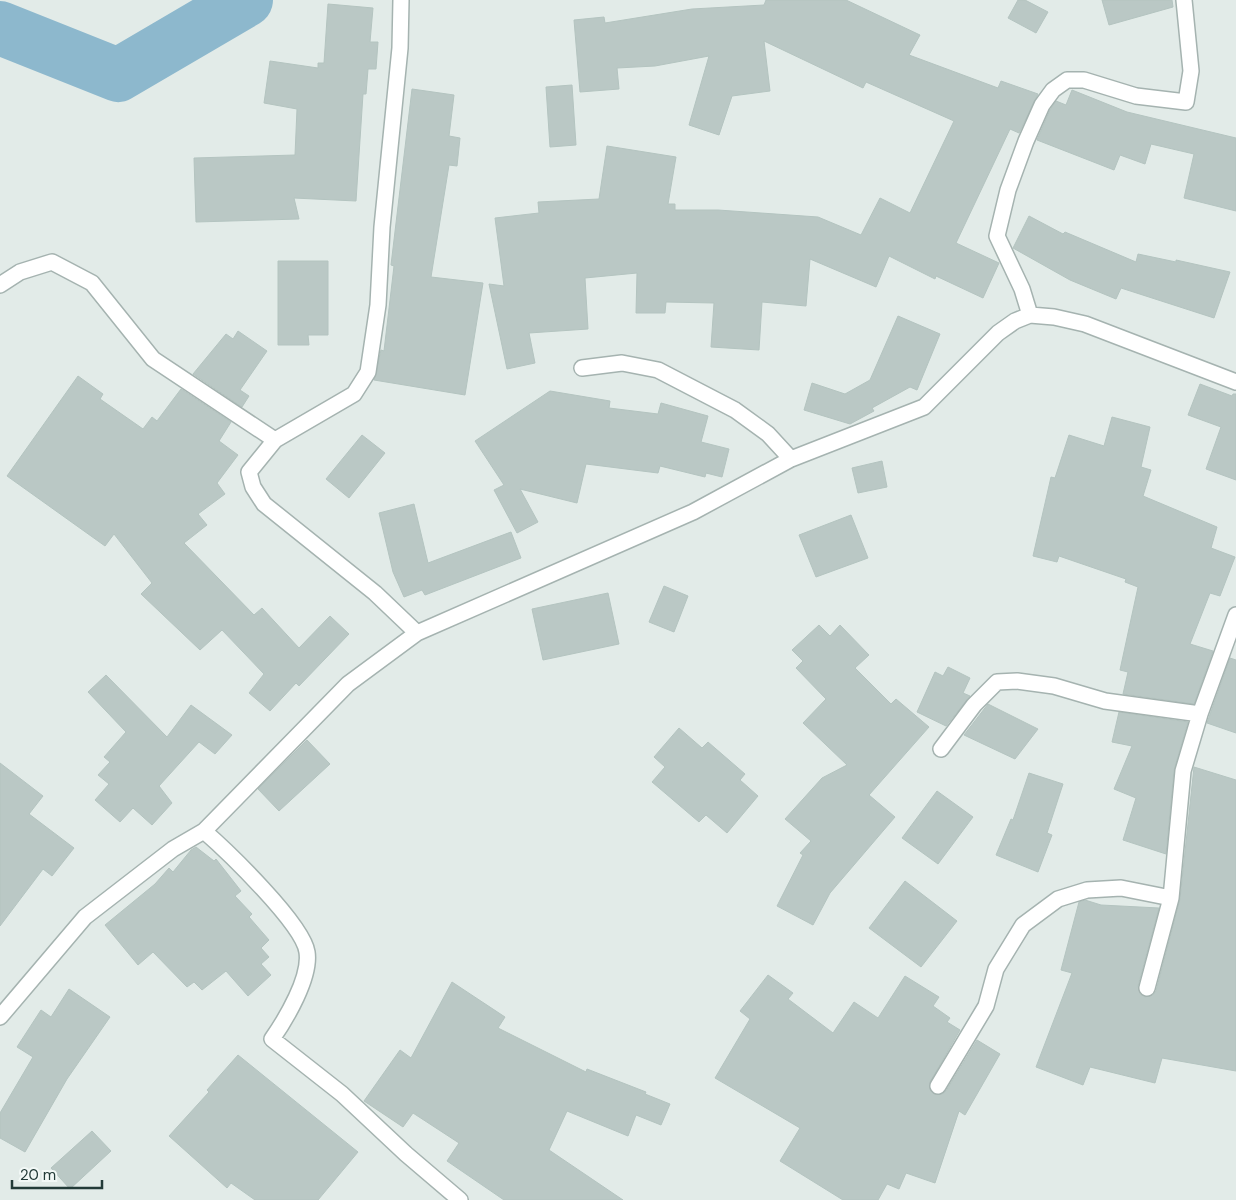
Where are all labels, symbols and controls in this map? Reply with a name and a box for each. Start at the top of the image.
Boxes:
scale bar [12,1158,102,1190]
text: 20 m [20,1165,56,1185]

